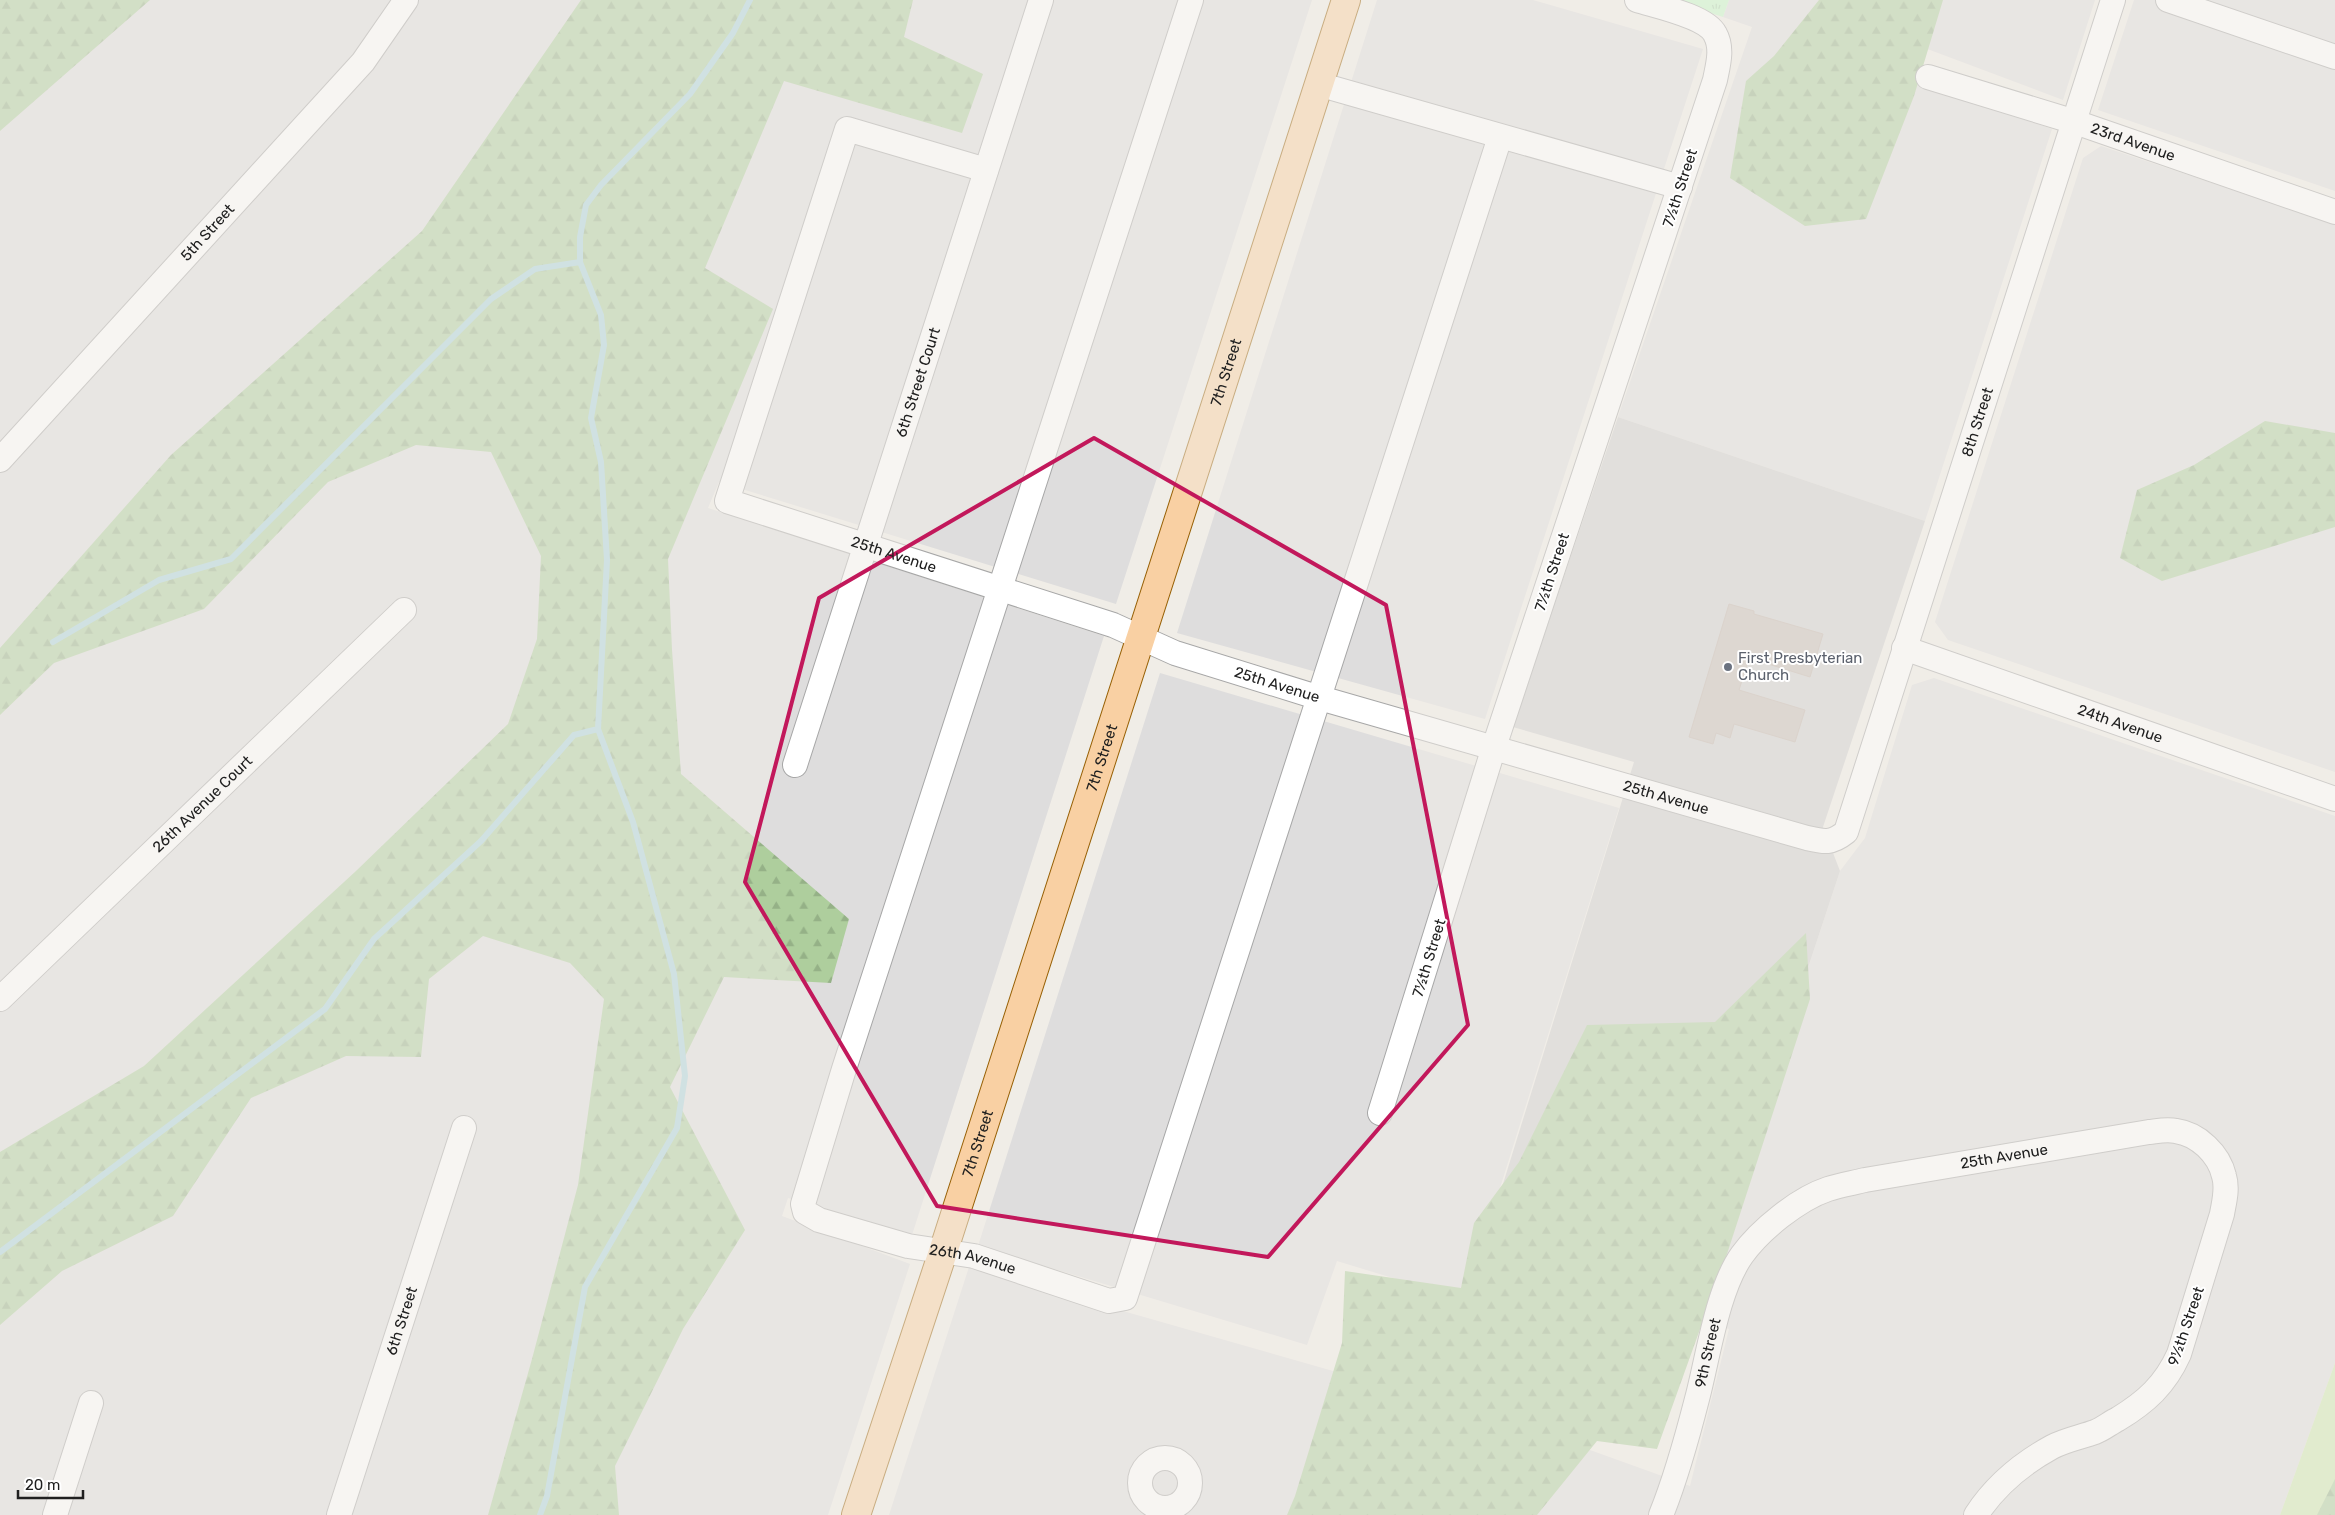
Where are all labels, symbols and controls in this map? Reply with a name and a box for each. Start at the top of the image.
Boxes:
street label: 23rd Avenue [2088,119,2178,165]
street label: 7½th Street [1659,146,1701,229]
street label: 5th Street [177,200,238,265]
street label: 6th Street Court [892,325,944,439]
street label: 7th Street [1207,336,1245,408]
street label: 8th Street [1958,385,1997,459]
street label: 7½th Street [1531,530,1573,613]
street label: 25th Avenue [849,532,939,577]
place label: First Presbyterian Church [1738,649,1862,684]
marker: First Presbyterian Church [1722,661,1734,673]
street label: 25th Avenue [1232,663,1322,706]
street label: 24th Avenue [2075,701,2165,747]
street label: 7th Street [1083,722,1121,794]
street label: 26th Avenue Court [149,752,256,856]
street label: 25th Avenue [1621,777,1711,818]
street label: 7½th Street [1408,916,1450,1000]
street label: 7th Street [959,1107,997,1179]
street label: 25th Avenue [1959,1140,2049,1173]
street label: 26th Avenue [928,1240,1018,1278]
street label: 6th Street [382,1284,421,1358]
street label: 9½th Street [2164,1284,2208,1368]
street label: 9th Street [1691,1316,1725,1389]
scale bar [18,1468,82,1500]
text: 20 m [25,1476,60,1494]

